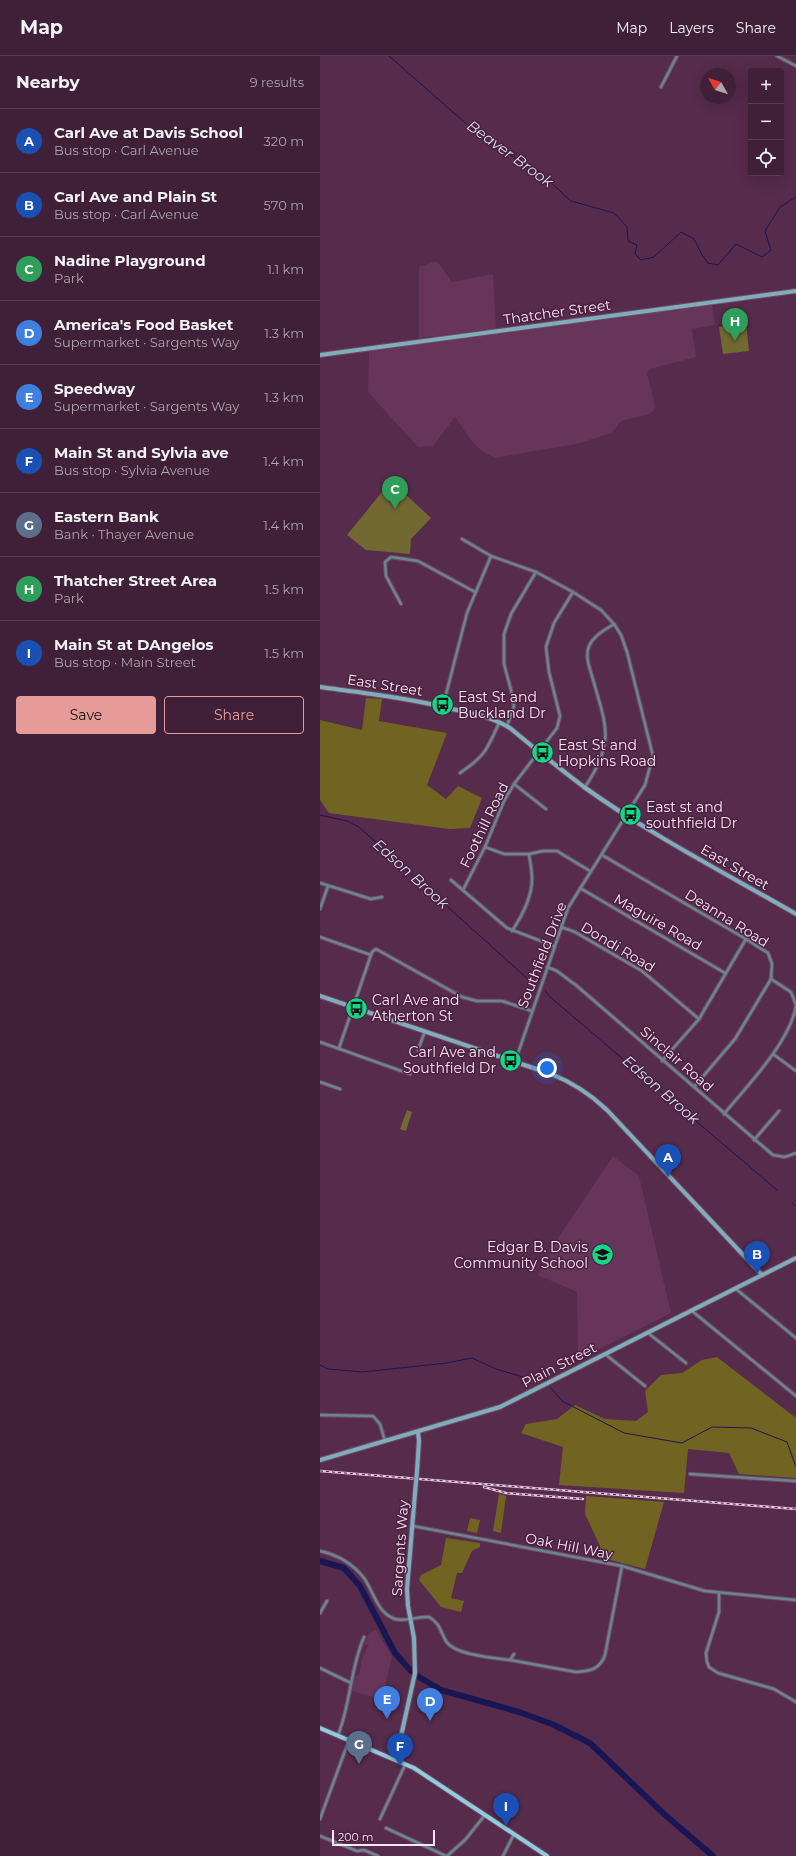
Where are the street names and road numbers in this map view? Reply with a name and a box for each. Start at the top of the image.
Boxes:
street label: Thatcher Street [502,295,612,328]
street label: East Street [346,670,424,700]
street label: Foothill Road [456,779,512,871]
street label: East Street [698,840,773,894]
street label: Deanna Road [682,885,772,951]
street label: Maguire Road [611,890,705,954]
street label: Southfield Drive [513,899,571,1011]
street label: Dondi Road [578,918,658,976]
street label: Sinclair Road [637,1022,717,1096]
street label: Plain Street [519,1338,600,1391]
street label: Sargents Way [388,1499,412,1597]
street label: Oak Hill Way [524,1529,615,1563]

